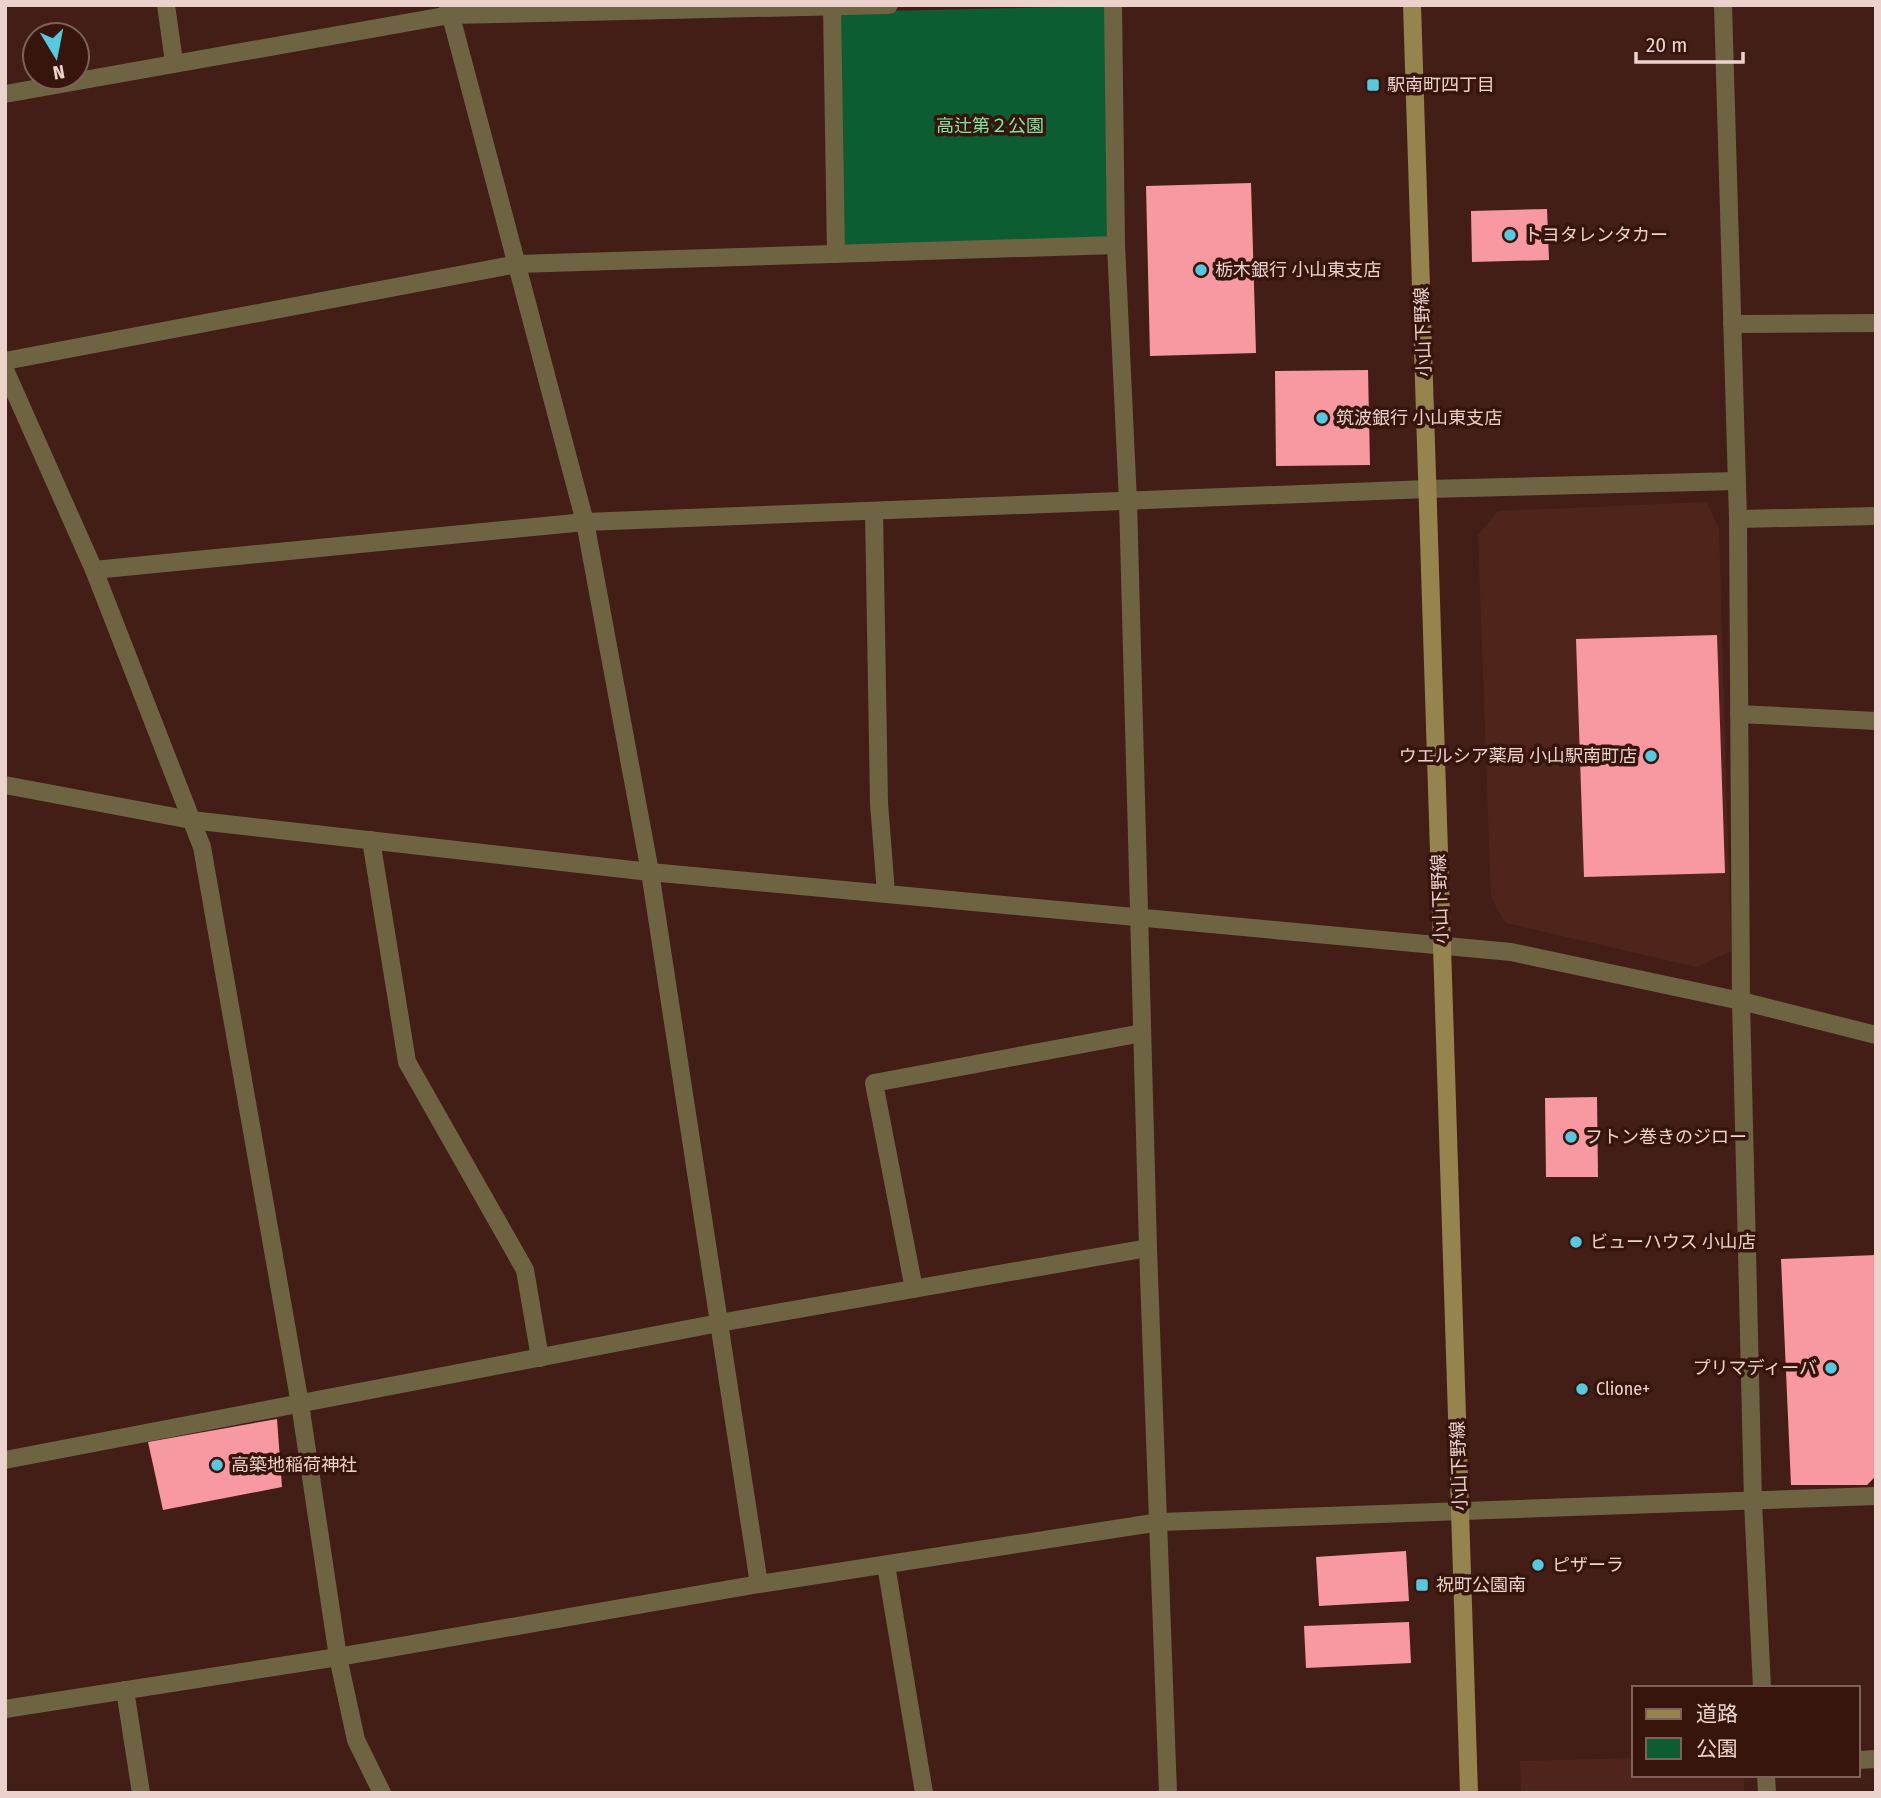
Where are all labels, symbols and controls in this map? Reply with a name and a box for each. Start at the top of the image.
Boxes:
north arrow [21,21,91,91]
scale bar [1636,21,1743,65]
text: 20 m [1646,32,1687,58]
text: N [51,60,66,85]
place label: 駅南町四丁目 [1387,74,1495,96]
marker: 駅南町四丁目 [1365,77,1381,93]
park label: 高辻第２公園 [936,115,1044,137]
place label: トヨタレンタカー [1524,224,1668,246]
marker: トヨタレンタカー [1502,227,1518,243]
place label: 栃木銀行 小山東支店 [1215,259,1381,281]
marker: 栃木銀行 小山東支店 [1193,262,1209,278]
street label: 小山下野線 [1410,287,1436,377]
place label: 筑波銀行 小山東支店 [1336,407,1502,429]
marker: 筑波銀行 小山東支店 [1314,410,1330,426]
place label: ウエルシア薬局 小山駅南町店 [1399,745,1637,767]
marker: ウエルシア薬局 小山駅南町店 [1643,748,1659,764]
street label: 小山下野線 [1427,854,1453,944]
place label: フトン巻きのジロー [1585,1126,1747,1148]
marker: フトン巻きのジロー [1563,1129,1579,1145]
place label: ビューハウス 小山店 [1590,1231,1756,1253]
marker: ビューハウス 小山店 [1568,1234,1584,1250]
place label: プリマディーバ [1692,1357,1817,1379]
marker: プリマディーバ [1823,1360,1839,1376]
place label: Clione+ [1596,1378,1650,1400]
marker: Clione+ [1574,1381,1590,1397]
street label: 小山下野線 [1446,1421,1472,1511]
place label: 高築地稲荷神社 [231,1454,357,1476]
marker: 高築地稲荷神社 [209,1457,225,1473]
place label: ピザーラ [1552,1554,1624,1576]
marker: ピザーラ [1530,1557,1546,1573]
place label: 祝町公園南 [1436,1574,1526,1596]
marker: 祝町公園南 [1414,1577,1430,1593]
legend [1632,1686,1860,1777]
text: 道路 [1696,1701,1738,1727]
text: 公園 [1696,1736,1738,1762]

